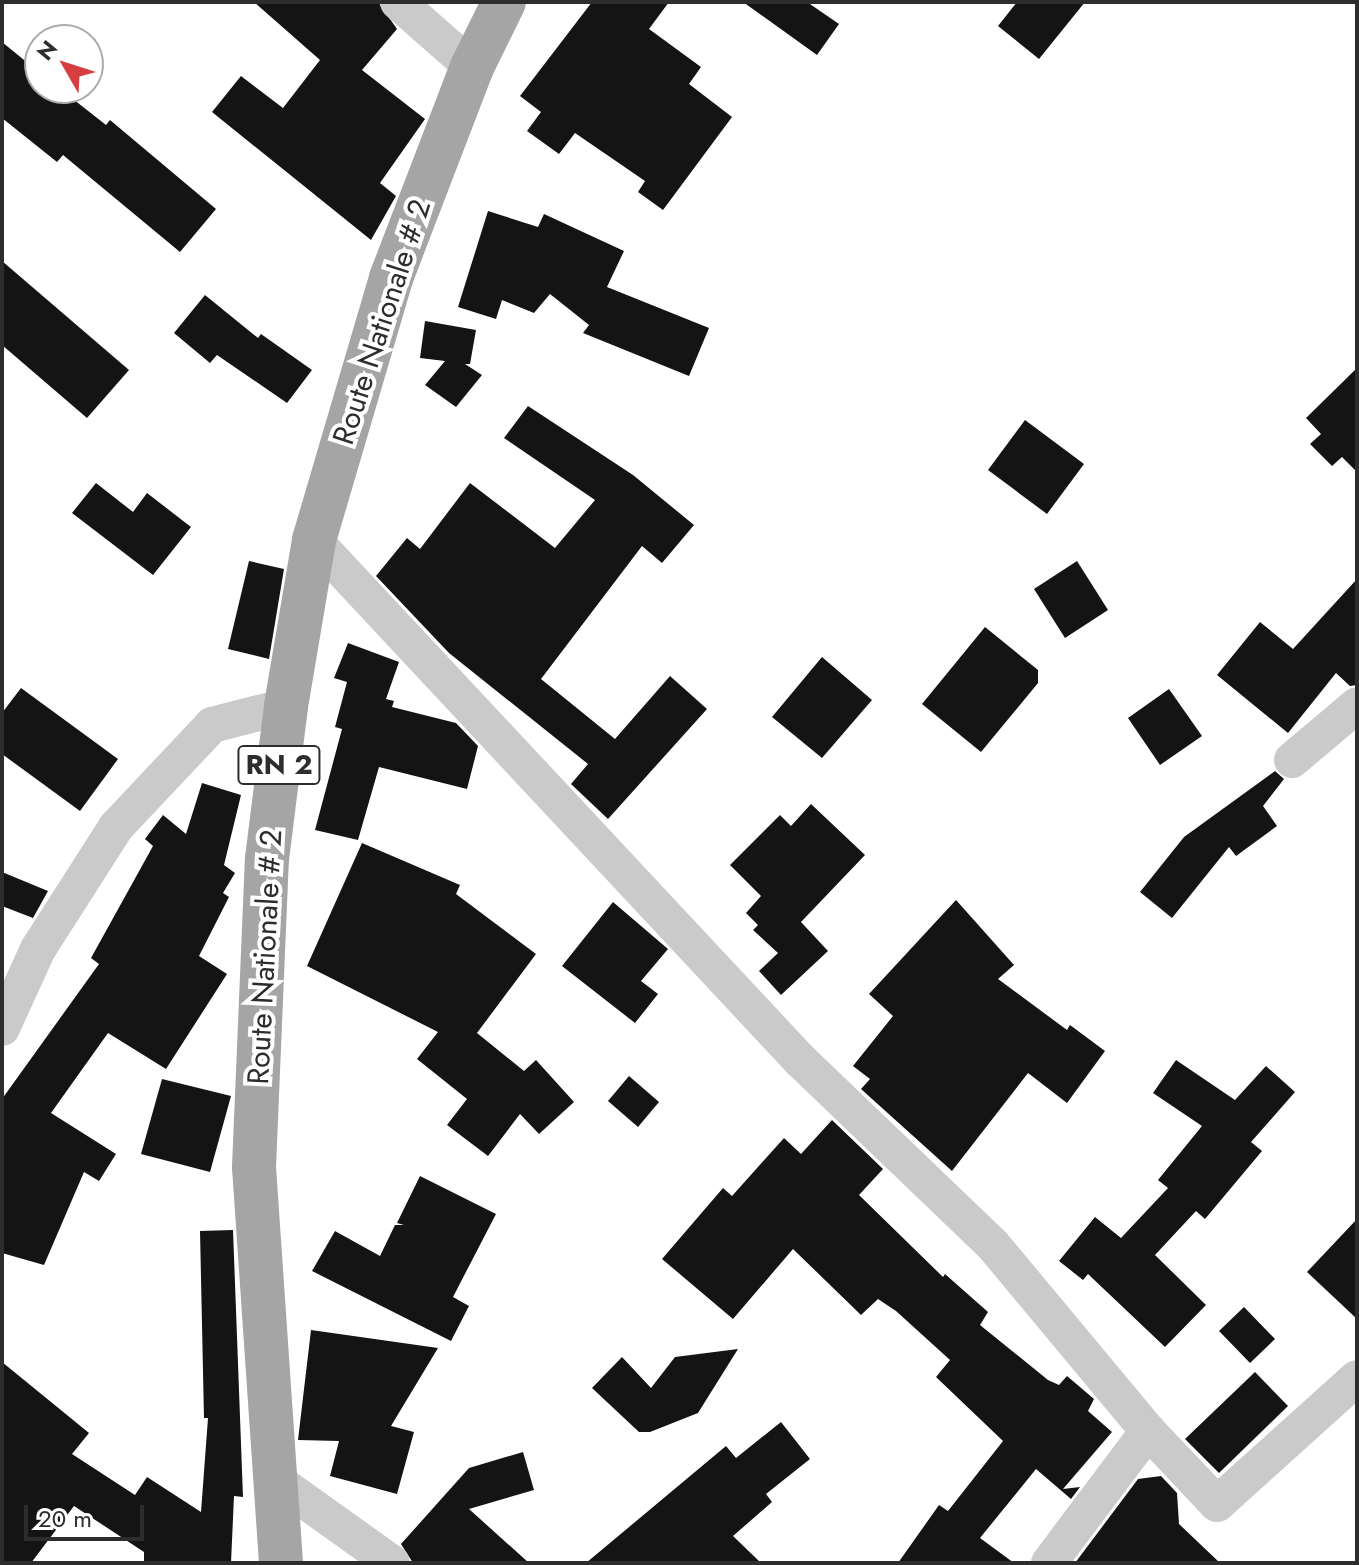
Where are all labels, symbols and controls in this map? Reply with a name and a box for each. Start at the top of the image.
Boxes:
north arrow [24,24,104,104]
text: N [29,33,65,67]
street label: Route Nationale # 2 [325,195,439,449]
road number: RN 2 [237,741,321,789]
street label: Route Nationale # 2 [240,829,290,1085]
scale bar [28,1489,148,1539]
text: 20 m [38,1501,92,1536]

